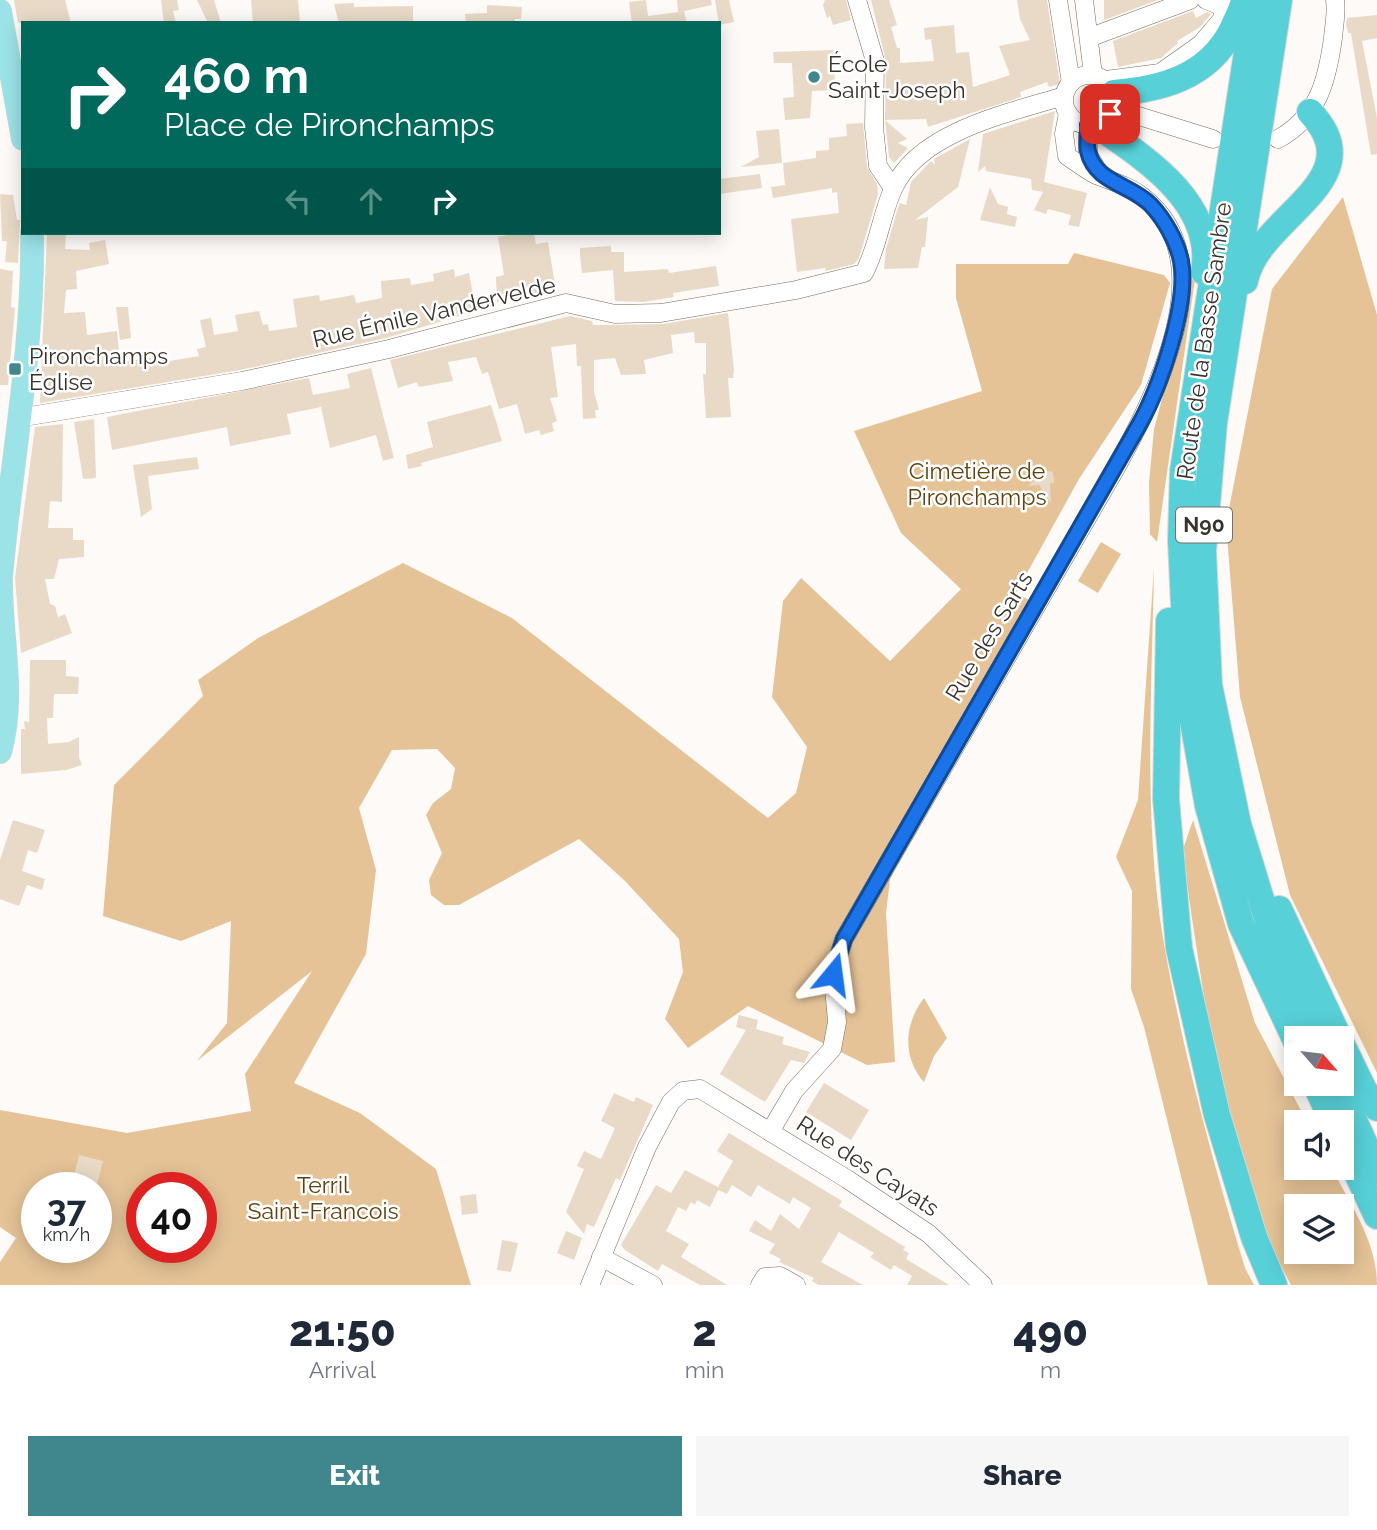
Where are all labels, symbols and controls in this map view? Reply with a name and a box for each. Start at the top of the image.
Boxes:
text: 460 m [164,47,309,104]
icon: right [49,49,140,140]
place label: École Saint-Joseph [828,50,966,103]
marker: École Saint-Joseph [806,69,822,85]
pin [1080,84,1140,144]
icon: arrive [1091,95,1129,133]
text: Place de Pironchamps [164,106,495,143]
icon: left [279,182,317,220]
icon: ahead [352,182,390,220]
icon: right [425,182,463,220]
street label: Route de la Basse Sambre [1171,201,1236,481]
street label: Rue Émile Vandervelde [310,270,558,353]
place label: Pironchamps Église [29,342,168,395]
marker: Pironchamps Église [7,361,23,377]
park label: Cimetière de Pironchamps [907,457,1047,510]
road number: N90 [1176,508,1232,542]
street label: Rue des Sarts [939,566,1038,705]
position arrow [796,937,870,1011]
north arrow [1284,1026,1354,1096]
map controls [1284,1026,1354,1264]
street label: Rue des Cayats [792,1110,944,1222]
button: sound [1284,1110,1354,1180]
park label: Terril Saint-Francois [247,1171,399,1224]
speed limit sign: 40 [126,1172,217,1263]
text: 37 [47,1188,86,1229]
button: layers [1284,1194,1354,1264]
text: km/h [43,1224,90,1245]
text: 21:50 [289,1307,396,1356]
text: 2 [692,1307,717,1356]
text: 490 [1013,1307,1088,1356]
text: Arrival [309,1356,376,1383]
text: min [685,1356,724,1383]
text: m [1040,1356,1061,1383]
button: Exit [28,1436,682,1516]
button: Share [696,1436,1349,1516]

